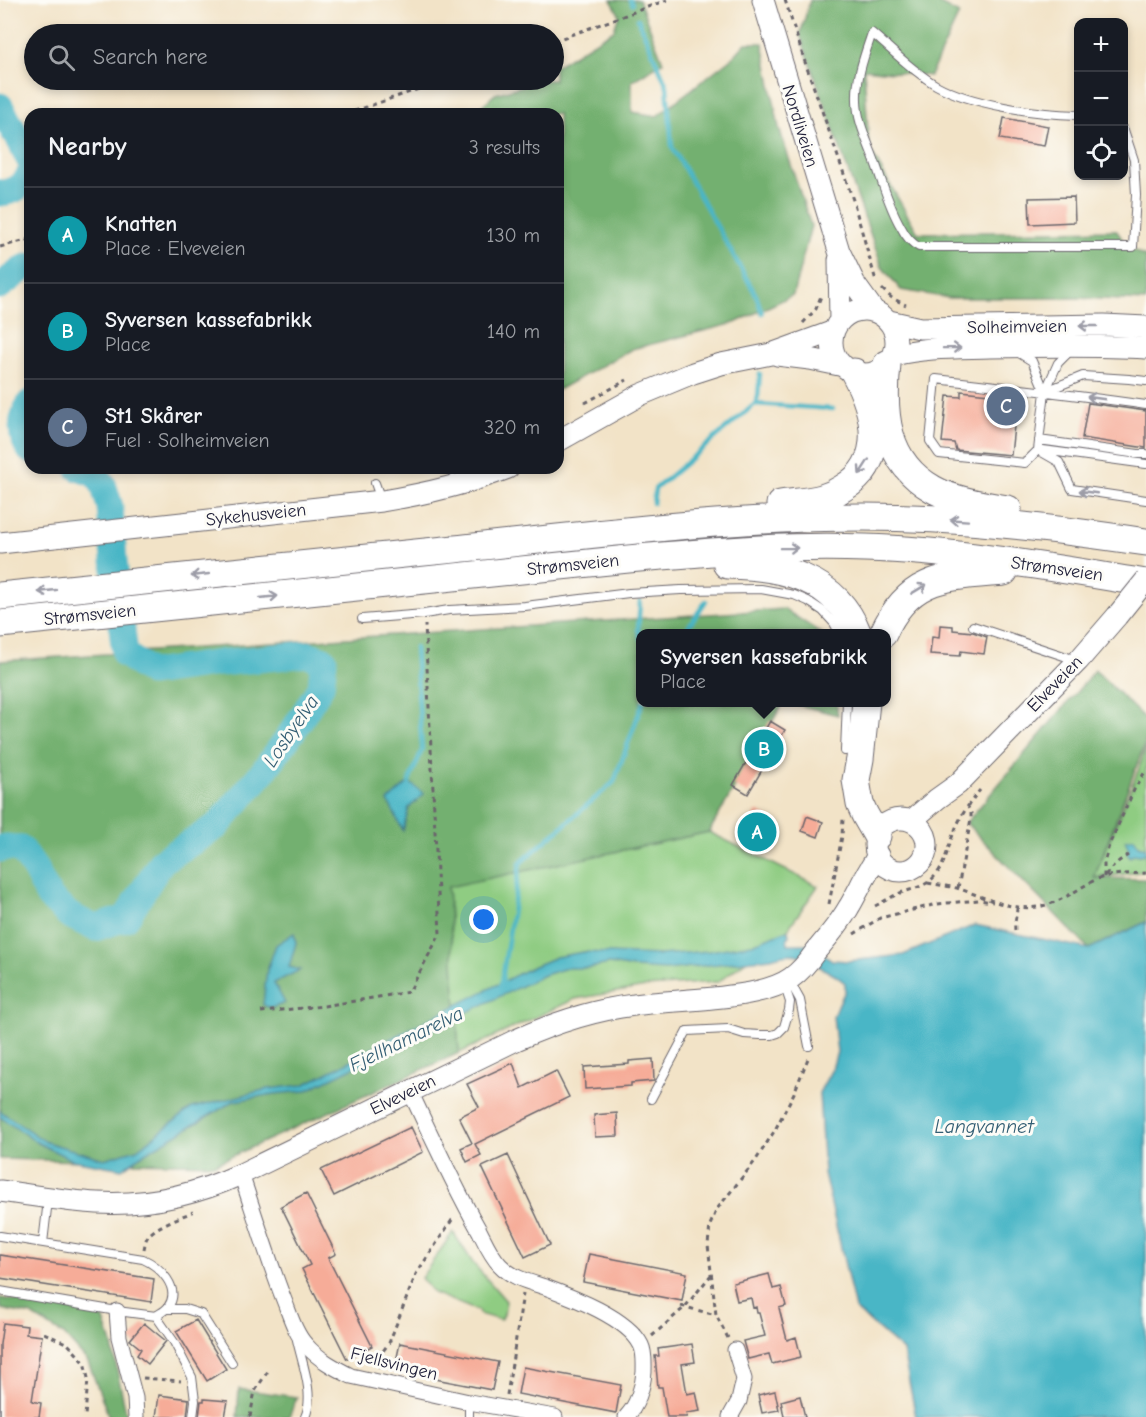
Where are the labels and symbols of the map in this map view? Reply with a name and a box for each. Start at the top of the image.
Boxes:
street label: Nordliveien [778,82,822,170]
street label: Solheimveien [967,316,1067,338]
one-way arrow [1078,320,1098,332]
one-way arrow [941,342,961,354]
pin: C [986,384,1026,428]
one-way arrow [1086,392,1106,403]
one-way arrow [858,458,870,475]
one-way arrow [1079,486,1098,497]
street label: Sykehusveien [205,499,307,531]
one-way arrow [950,514,970,525]
one-way arrow [779,543,799,554]
street label: Strømsveien [526,550,620,580]
street label: Strømsveien [1010,552,1104,586]
one-way arrow [191,570,210,581]
one-way arrow [910,583,927,595]
one-way arrow [37,586,57,597]
one-way arrow [259,591,279,602]
street label: Strømsveien [43,600,137,630]
street label: Elveveien [1023,651,1087,717]
water label: Losbyelva [259,691,323,771]
pin: B [744,726,783,771]
pin: A [738,810,777,854]
your location [469,905,498,934]
water label: Fjellhamarelva [345,1002,467,1076]
street label: Elveveien [367,1070,439,1120]
water label: Langvannet [935,1115,1035,1138]
street label: Fjellsvingen [348,1343,440,1385]

